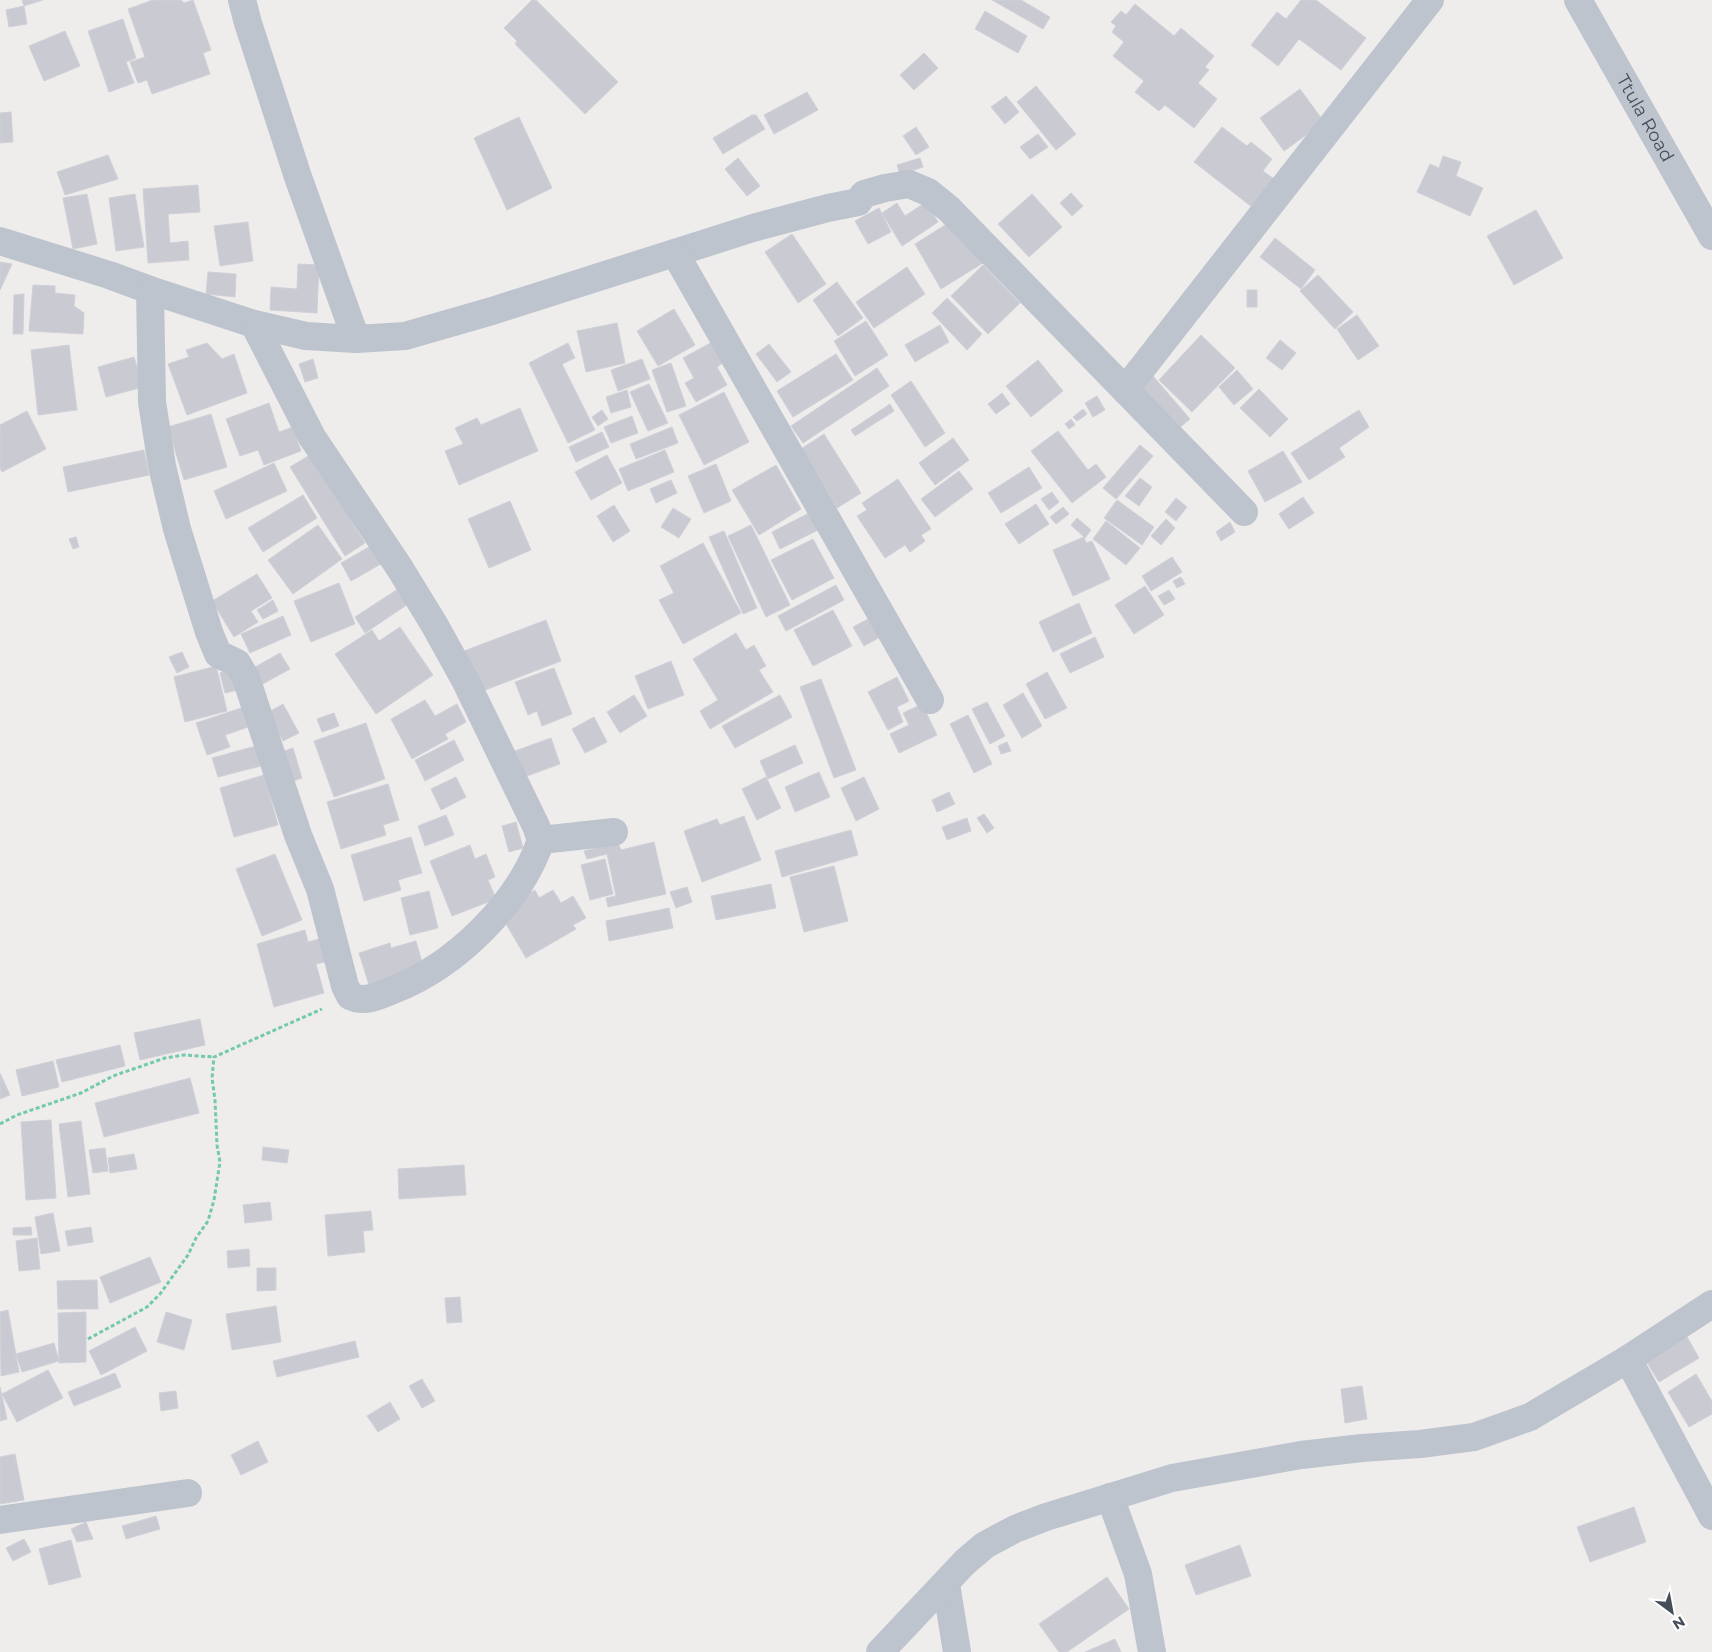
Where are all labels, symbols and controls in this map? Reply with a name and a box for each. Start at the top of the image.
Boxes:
street label: Ttula Road [1612,71,1679,166]
north arrow [1647,1587,1697,1637]
text: N [1669,1612,1688,1634]

